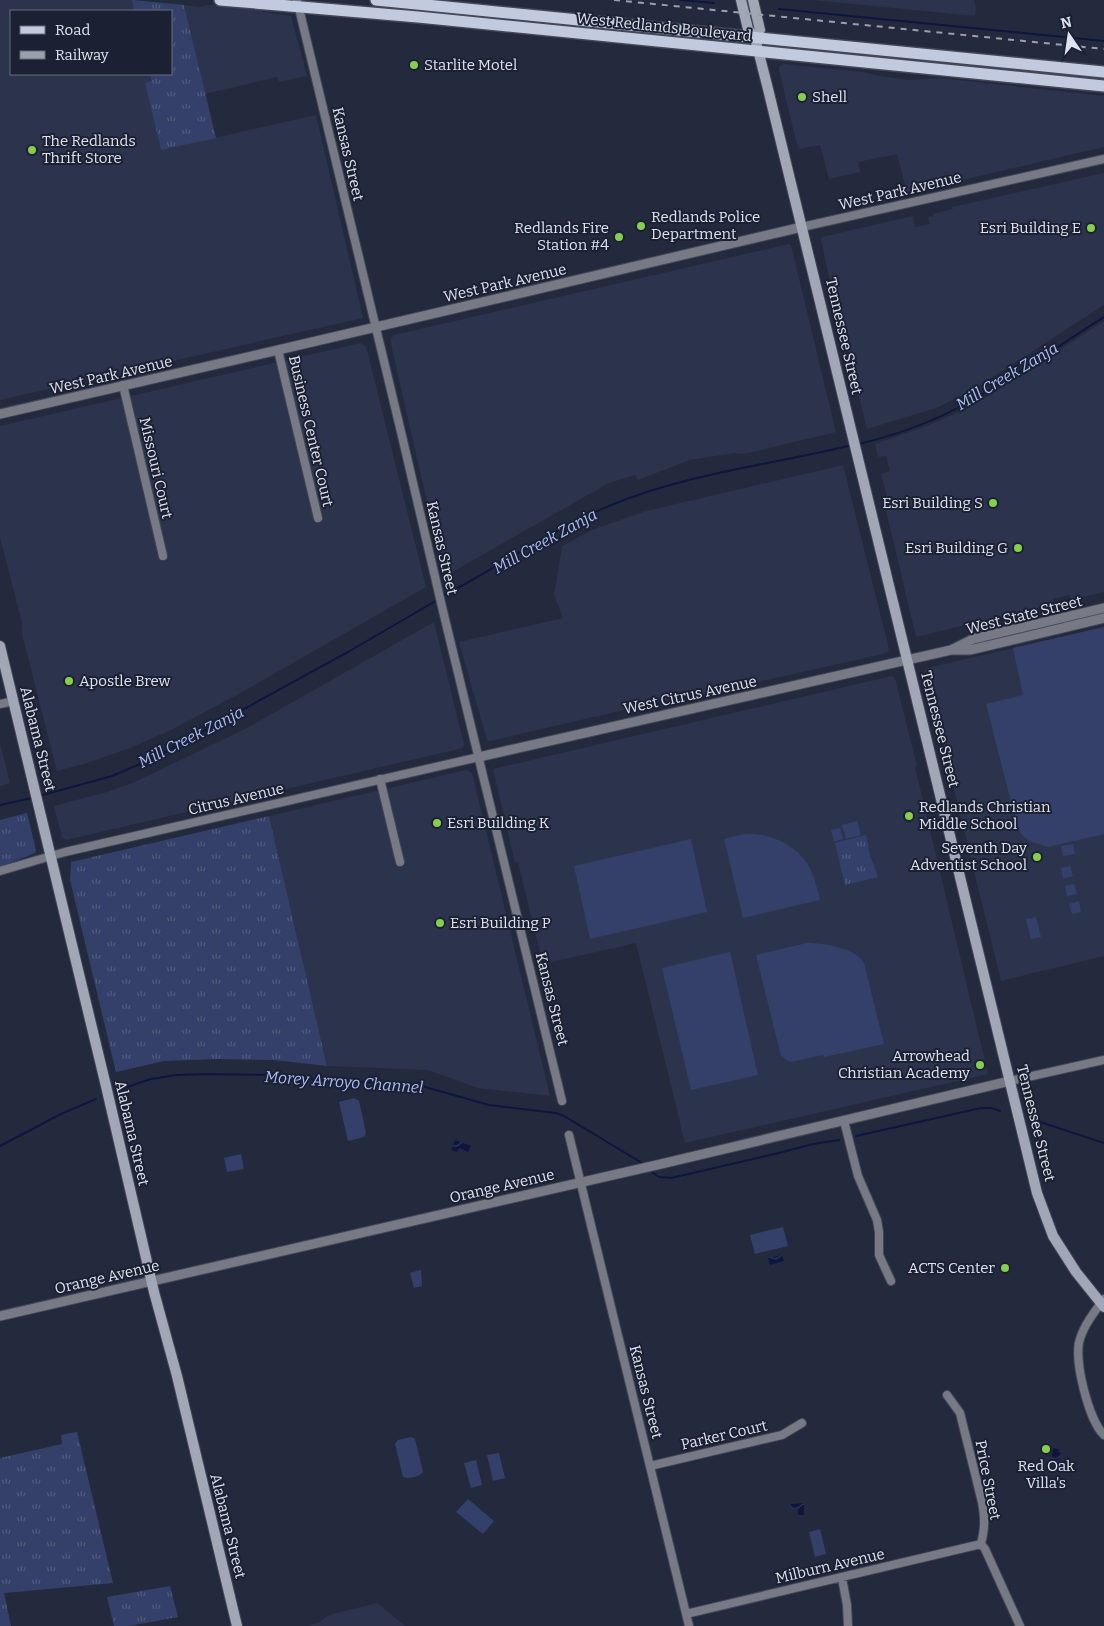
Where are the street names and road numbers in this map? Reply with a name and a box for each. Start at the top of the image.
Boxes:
street label: West Redlands Boulevard [575,9,753,45]
street label: Kansas Street [328,105,368,203]
street label: West Park Avenue [837,168,963,214]
street label: West Park Avenue [442,260,568,306]
street label: Tennessee Street [822,276,866,397]
street label: West Park Avenue [48,352,174,398]
street label: Business Center Court [285,354,337,509]
street label: Missouri Court [136,416,177,521]
street label: Kansas Street [422,499,462,597]
street label: West State Street [964,592,1085,638]
street label: Tennessee Street [917,669,963,790]
street label: West Citrus Avenue [622,672,758,718]
street label: Alabama Street [16,685,60,794]
street label: Citrus Avenue [186,779,286,819]
street label: Kansas Street [532,950,572,1048]
street label: Tennessee Street [1013,1063,1059,1184]
street label: Alabama Street [111,1079,153,1188]
street label: Orange Avenue [448,1165,556,1207]
street label: Orange Avenue [53,1256,161,1298]
street label: Kansas Street [626,1343,666,1441]
street label: Parker Court [679,1416,770,1454]
street label: Price Street [971,1439,1005,1522]
street label: Alabama Street [206,1472,250,1581]
street label: Milburn Avenue [774,1545,886,1587]

